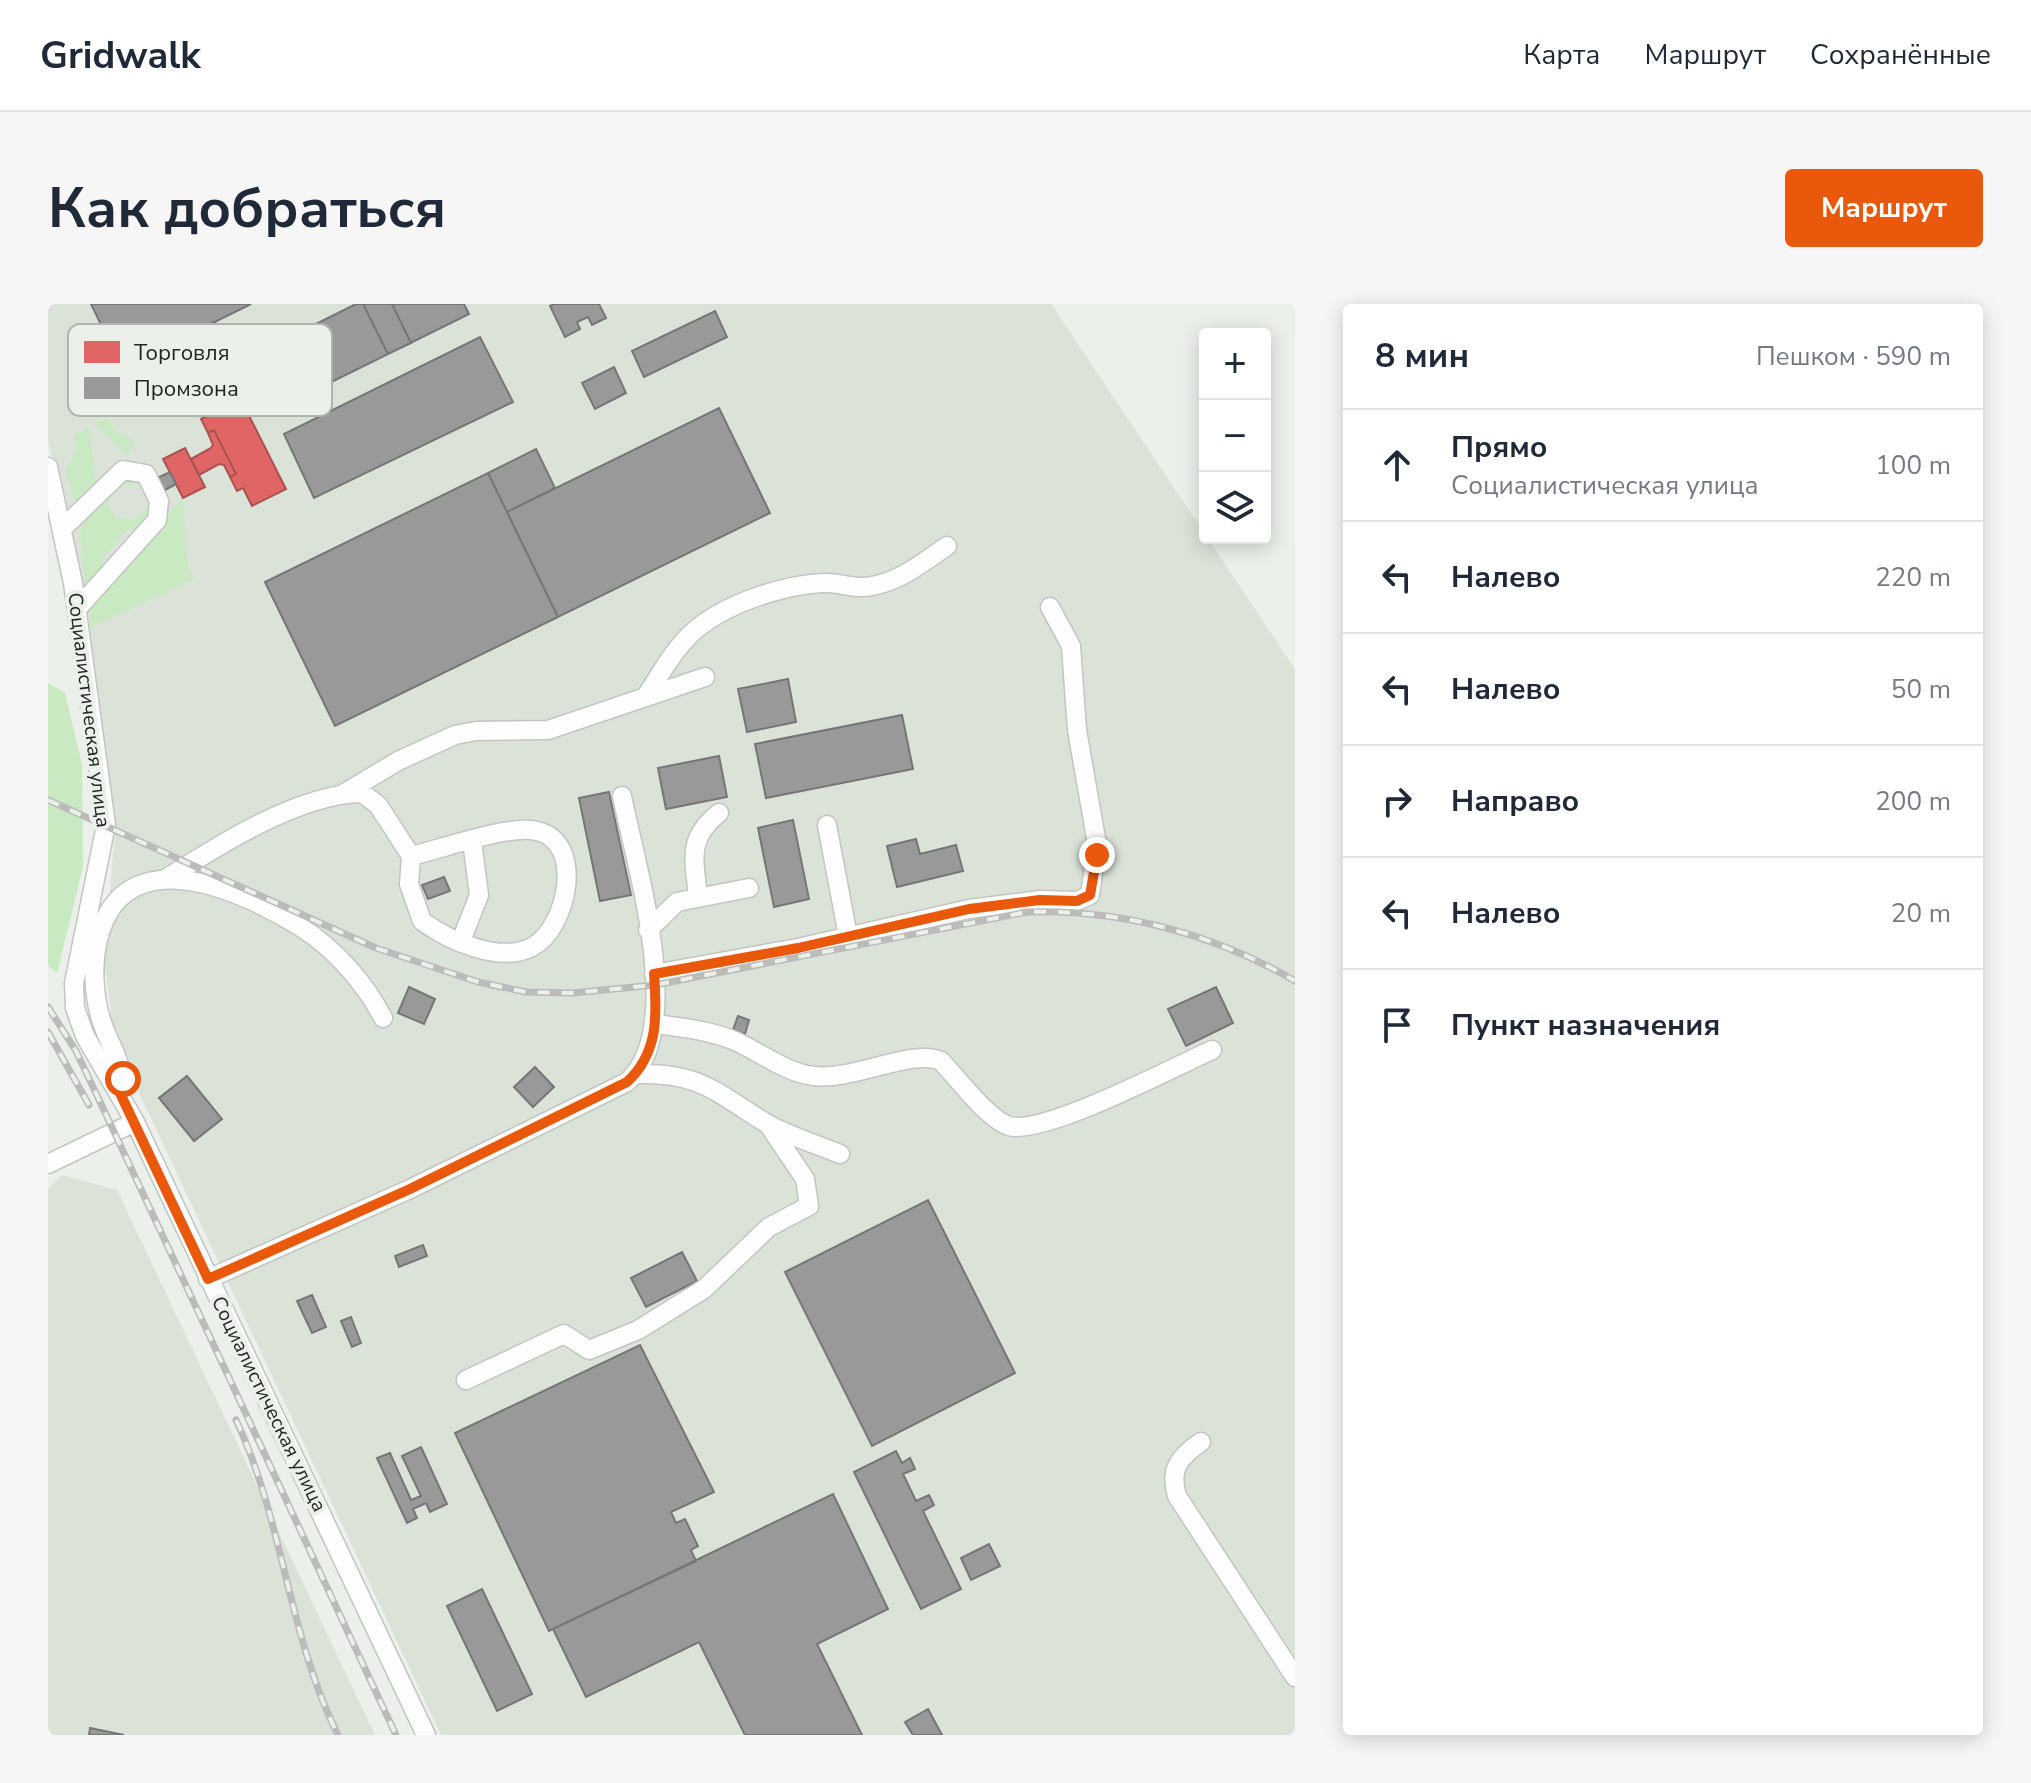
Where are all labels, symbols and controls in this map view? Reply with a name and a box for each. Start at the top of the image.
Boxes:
text: Gridwalk [40,30,201,81]
text: Карта [1523,36,1600,74]
text: Маршрут [1644,36,1766,74]
text: Сохранённые [1810,36,1991,74]
button: Маршрут [1785,169,1983,247]
text: Как добраться [48,170,446,247]
legend [68,324,332,416]
map controls [1199,328,1271,544]
button: + [1199,328,1271,400]
text: 8 мин [1375,333,1469,379]
text: Торговля [134,338,230,368]
text: Пешком · 590 m [1756,339,1951,374]
text: Промзона [134,374,239,404]
button: − [1199,400,1271,472]
text: Прямо [1451,427,1548,468]
icon: ahead [1375,443,1419,487]
text: 100 m [1875,448,1951,483]
text: Социалистическая улица [1451,468,1758,503]
button: layers [1199,472,1271,544]
icon: left [1375,555,1419,599]
text: Налево [1451,557,1560,598]
text: 220 m [1875,560,1951,595]
street label: Социалистическая улица [61,591,117,829]
icon: left [1375,667,1419,711]
text: Налево [1451,669,1560,710]
text: 50 m [1891,672,1951,707]
icon: right [1375,779,1419,823]
text: Направо [1451,781,1579,822]
text: 200 m [1875,784,1951,819]
route end [1079,837,1115,873]
icon: left [1375,891,1419,935]
text: Налево [1451,893,1560,934]
text: 20 m [1891,896,1951,931]
icon: arrive [1375,1003,1419,1047]
text: Пункт назначения [1451,1005,1720,1046]
route start [105,1061,141,1097]
street label: Социалистическая улица [205,1292,333,1516]

